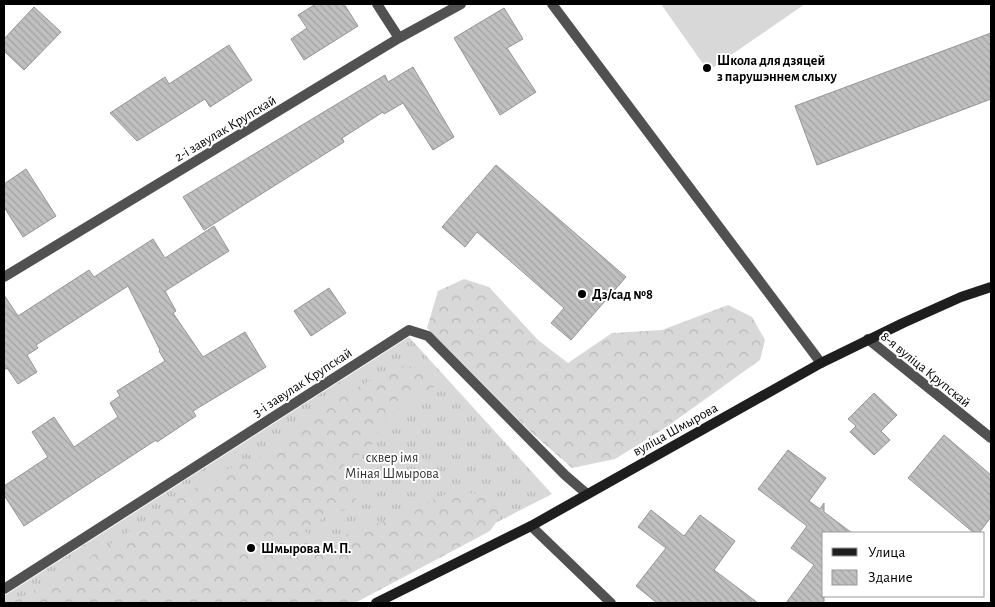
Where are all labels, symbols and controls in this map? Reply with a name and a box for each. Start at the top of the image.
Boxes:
place label: Школа для дзяцей з парушэннем слыху [717,54,837,84]
marker: Школа для дзяцей з парушэннем слыху [701,62,713,74]
street label: 2-і завулак Крупскай [172,93,279,165]
marker: Дз/сад №8 [576,288,588,300]
place label: Дз/сад №8 [592,288,653,302]
street label: 8-я вуліца Крупскай [878,329,973,410]
street label: 3-і завулак Крупскай [251,346,355,420]
street label: вуліца Шмырова [631,400,721,459]
park label: сквер імя Міная Шмырова [345,451,440,481]
legend [822,532,985,597]
marker: Шмырова М. П. [245,542,257,554]
place label: Шмырова М. П. [261,542,351,556]
text: Улица [868,545,905,560]
text: Здание [868,570,913,585]

